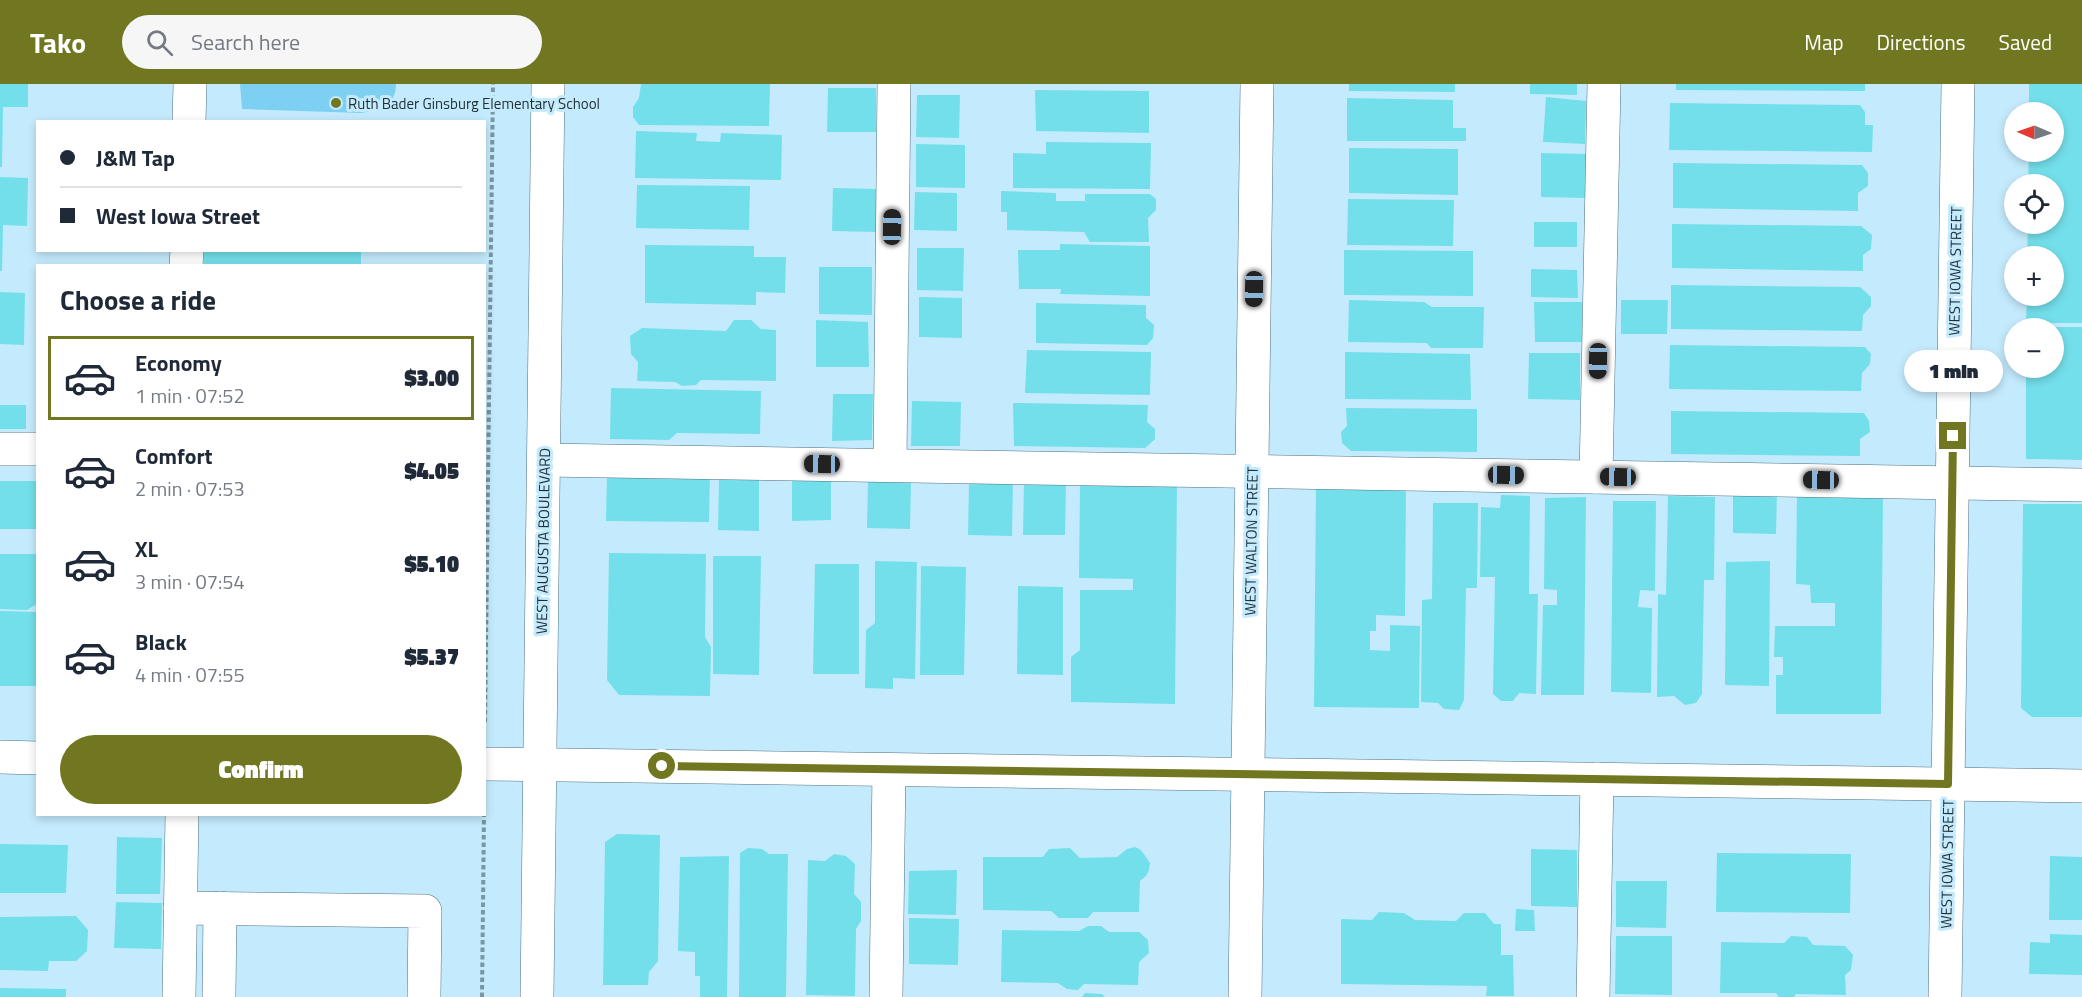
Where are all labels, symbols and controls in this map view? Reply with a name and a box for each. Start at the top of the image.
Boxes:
search box [122,15,542,69]
text: Tako [30,21,86,64]
text: Search here [191,25,300,59]
icon: search [143,26,176,59]
text: Map [1804,26,1844,58]
text: Directions [1877,26,1966,58]
text: Saved [1999,26,2052,58]
place label: Ruth Bader Ginsburg Elementary School [348,92,600,115]
marker: Ruth Bader Ginsburg Elementary School [329,96,343,110]
north arrow [2004,102,2064,162]
map controls [2004,102,2064,378]
text: J&M Tap [96,141,175,175]
button: locate [2004,174,2064,234]
text: West Iowa Street [96,199,260,233]
street label: WEST IOWA STREET [1942,206,1968,336]
car [883,209,901,245]
button: + [2004,246,2064,306]
car [1245,271,1263,307]
text: Choose a ride [60,279,216,320]
button: − [2004,318,2064,378]
car [1589,343,1607,379]
text: Economy [135,346,222,380]
callout: 1 min [1904,349,2002,391]
icon: car [63,351,117,405]
text: 1 min [1929,355,1978,386]
text: $3.00 [404,361,459,395]
text: 1 min · 07:52 [135,380,245,411]
route end [1939,422,1966,449]
text: Comfort [135,439,213,473]
icon: car [63,444,117,498]
street label: WEST AUGUSTA BOULEVARD [530,448,556,634]
text: $4.05 [404,454,459,488]
car [804,455,840,473]
street label: WEST WALTON STREET [1238,466,1264,616]
car [1488,466,1524,484]
car [1600,468,1636,486]
car [1803,471,1839,489]
text: 2 min · 07:53 [135,473,245,504]
text: XL [135,532,158,566]
icon: car [63,537,117,591]
text: $5.10 [404,547,459,581]
text: 3 min · 07:54 [135,566,245,597]
text: Black [135,625,187,659]
icon: car [63,630,117,684]
text: $5.37 [404,640,459,674]
text: 4 min · 07:55 [135,659,245,690]
button: Confirm [60,735,462,804]
route start [648,752,675,779]
street label: WEST IOWA STREET [1934,799,1960,929]

